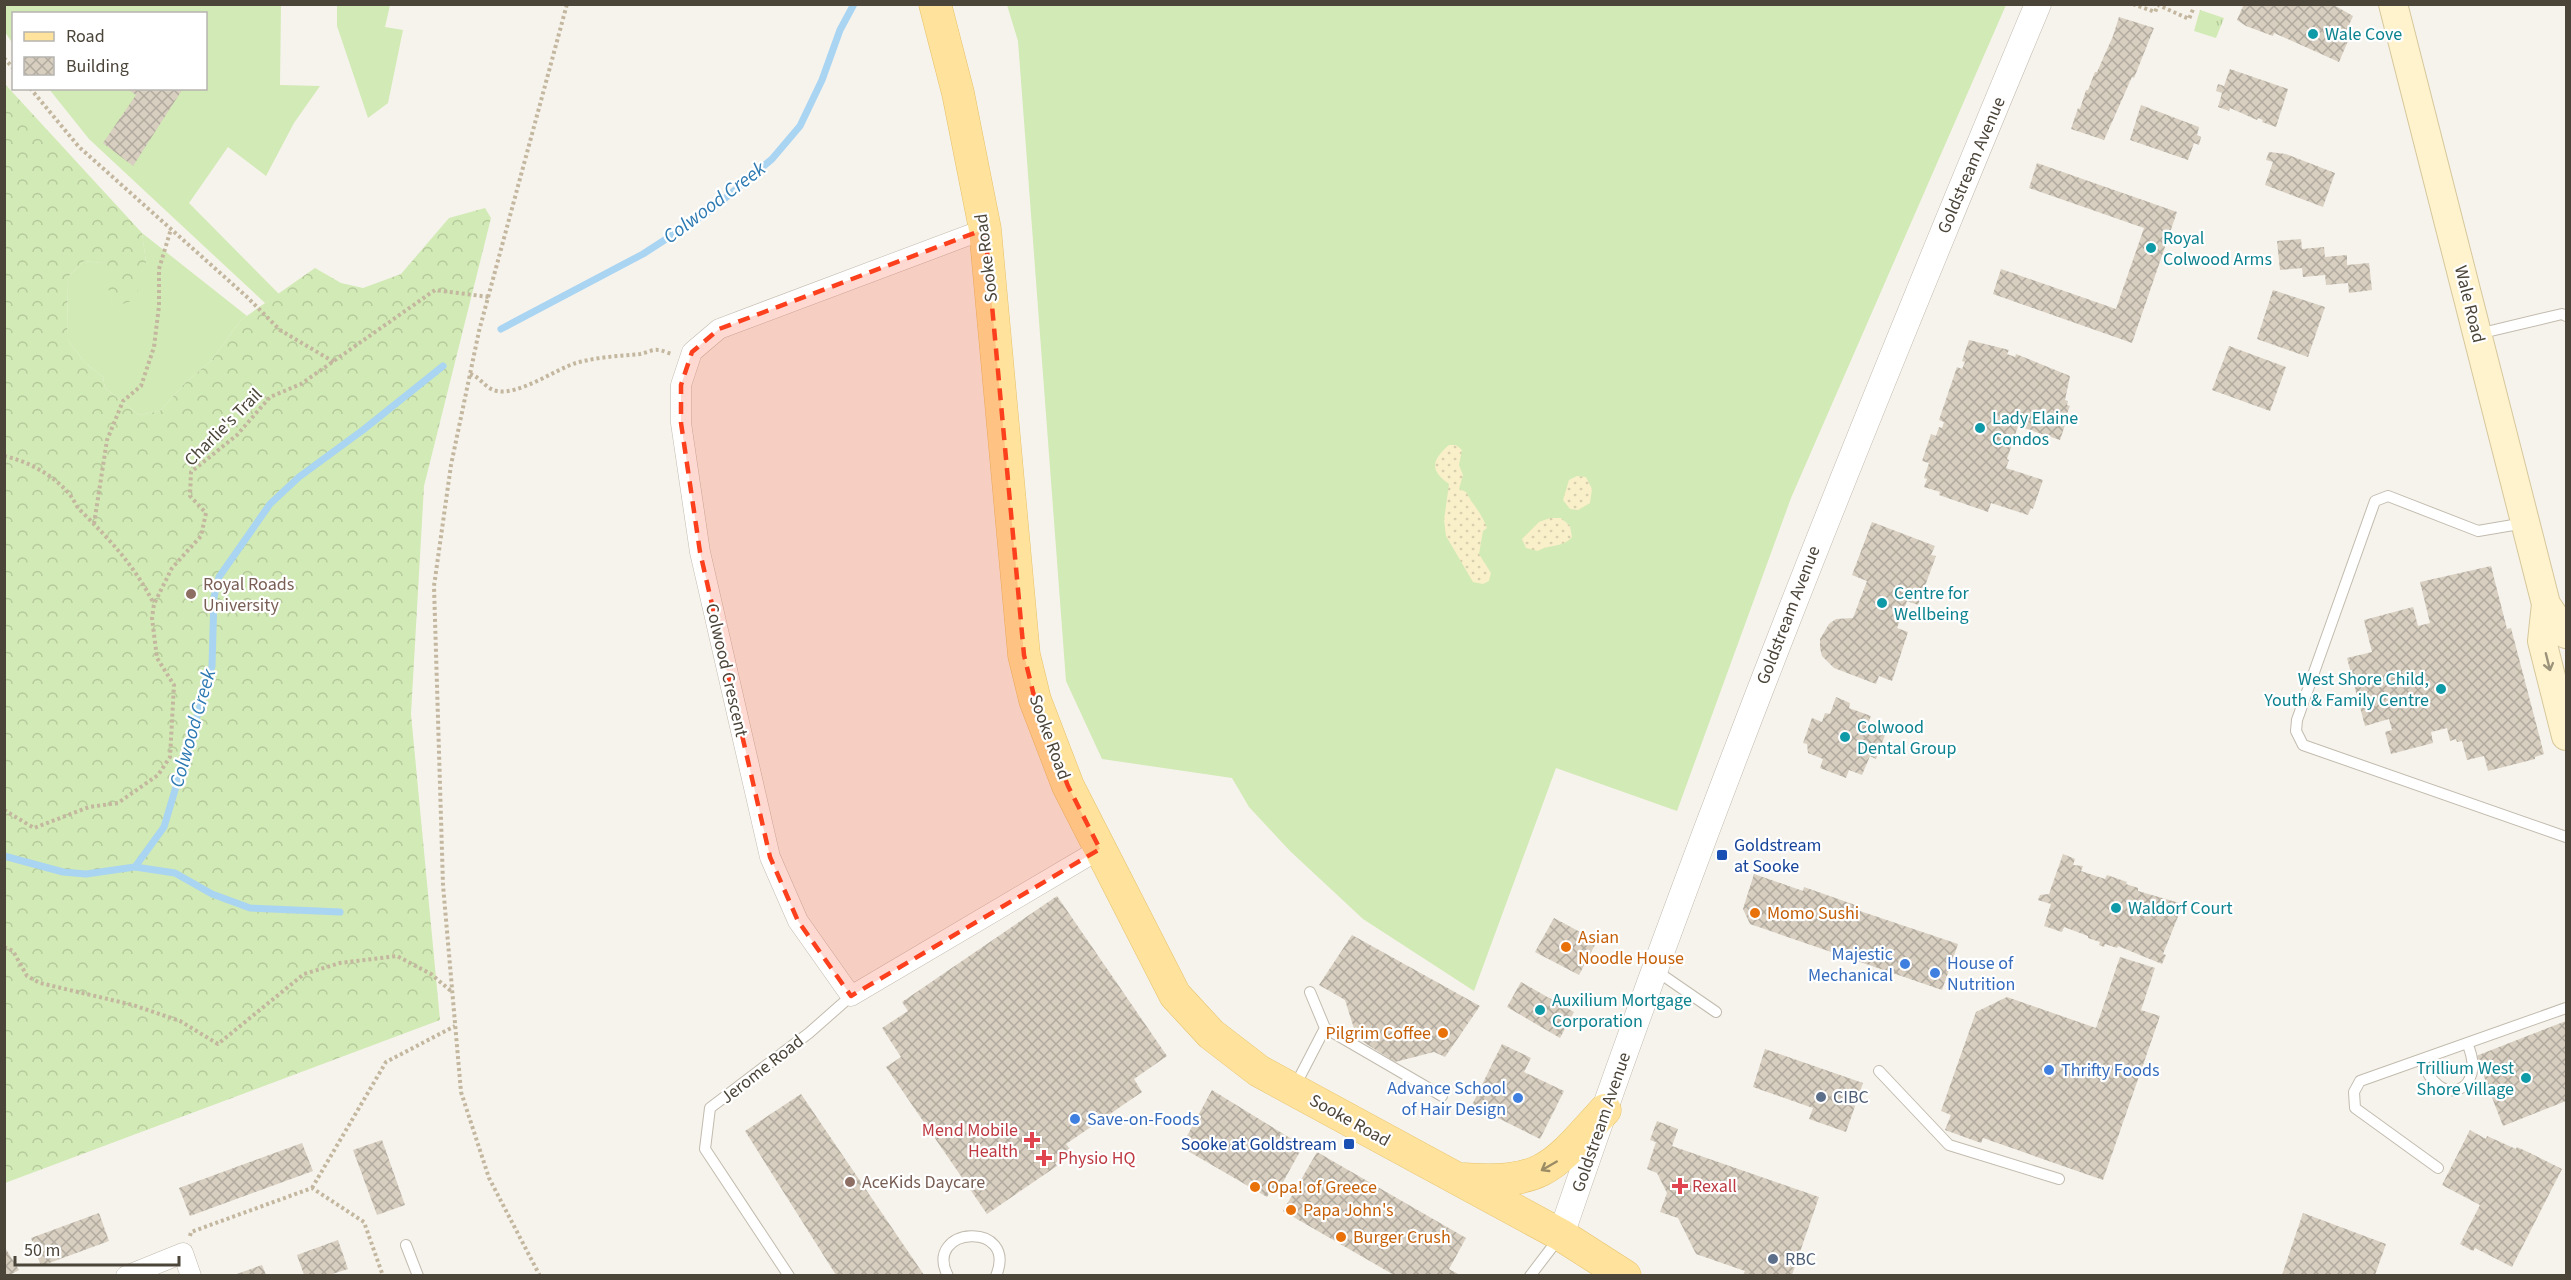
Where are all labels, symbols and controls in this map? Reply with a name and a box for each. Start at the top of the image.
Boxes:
legend [12,12,207,90]
place label: Wale Cove [2325,22,2402,47]
text: Road [66,24,105,49]
marker: Wale Cove [2306,27,2320,41]
text: Building [66,54,129,79]
street label: Goldstream Avenue [1931,93,2012,238]
water label: Colwood Creek [657,155,772,251]
street label: Sooke Road [969,212,1004,304]
place label: Royal Colwood Arms [2163,226,2272,272]
marker: Royal Colwood Arms [2144,241,2158,255]
street label: Wale Road [2448,263,2491,345]
street label: Charlie's Trail [179,383,268,472]
place label: Lady Elaine Condos [1992,406,2078,452]
marker: Lady Elaine Condos [1973,421,1987,435]
street label: Goldstream Avenue [1751,542,1826,688]
place label: Royal Roads University [203,572,294,618]
place label: Centre for Wellbeing [1894,581,1970,627]
marker: Royal Roads University [184,587,198,601]
marker: Centre for Wellbeing [1875,596,1889,610]
street label: Colwood Crescent [699,601,754,739]
one-way arrow [2542,652,2554,671]
water label: Colwood Creek [163,665,223,791]
place label: West Shore Child, Youth & Family Centre [2263,667,2429,713]
marker: West Shore Child, Youth & Family Centre [2434,682,2448,696]
street label: Sooke Road [1023,691,1076,783]
place label: Colwood Dental Group [1857,715,1957,761]
marker: Colwood Dental Group [1838,730,1852,744]
place label: Goldstream at Sooke [1734,833,1821,879]
marker: Goldstream at Sooke [1715,848,1729,862]
place label: Waldorf Court [2128,896,2233,921]
place label: Momo Sushi [1767,901,1859,926]
marker: Waldorf Court [2109,901,2123,915]
marker: Momo Sushi [1748,906,1762,920]
place label: Asian Noodle House [1578,925,1684,971]
marker: Asian Noodle House [1559,940,1573,954]
place label: Majestic Mechanical [1808,942,1893,988]
place label: House of Nutrition [1947,951,2015,997]
marker: Majestic Mechanical [1898,957,1912,971]
marker: House of Nutrition [1928,966,1942,980]
place label: Auxilium Mortgage Corporation [1552,988,1692,1034]
marker: Auxilium Mortgage Corporation [1533,1003,1547,1017]
place label: Pilgrim Coffee [1325,1021,1431,1046]
marker: Pilgrim Coffee [1436,1026,1450,1040]
street label: Jerome Road [715,1029,809,1110]
street label: Goldstream Avenue [1566,1049,1637,1196]
place label: Trillium West Shore Village [2416,1056,2514,1102]
place label: Thrifty Foods [2061,1058,2160,1083]
marker: Thrifty Foods [2042,1063,2056,1077]
marker: Trillium West Shore Village [2519,1071,2533,1085]
place label: Advance School of Hair Design [1387,1076,1506,1122]
place label: CIBC [1833,1085,1869,1110]
street label: Sooke Road [1305,1088,1395,1153]
marker: CIBC [1814,1090,1828,1104]
marker: Advance School of Hair Design [1511,1091,1525,1105]
place label: Save-on-Foods [1087,1107,1200,1132]
marker: Save-on-Foods [1068,1112,1082,1126]
place label: Mend Mobile Health [922,1118,1018,1164]
marker: Mend Mobile Health [1023,1131,1041,1149]
place label: Sooke at Goldstream [1181,1132,1337,1157]
marker: Sooke at Goldstream [1342,1137,1356,1151]
place label: Physio HQ [1058,1146,1135,1171]
marker: Physio HQ [1035,1149,1053,1167]
one-way arrow [1541,1160,1558,1172]
place label: AceKids Daycare [862,1170,985,1195]
place label: Rexall [1692,1174,1737,1199]
marker: AceKids Daycare [843,1175,857,1189]
place label: Opa! of Greece [1267,1175,1377,1200]
marker: Rexall [1673,1179,1687,1193]
marker: Opa! of Greece [1248,1180,1262,1194]
place label: Papa John's [1303,1198,1394,1223]
marker: Papa John's [1284,1203,1298,1217]
place label: Burger Crush [1353,1225,1451,1250]
scale bar [15,1229,178,1267]
marker: Burger Crush [1334,1230,1348,1244]
text: 50 m [24,1238,60,1263]
place label: RBC [1785,1247,1816,1272]
marker: RBC [1766,1252,1780,1266]

